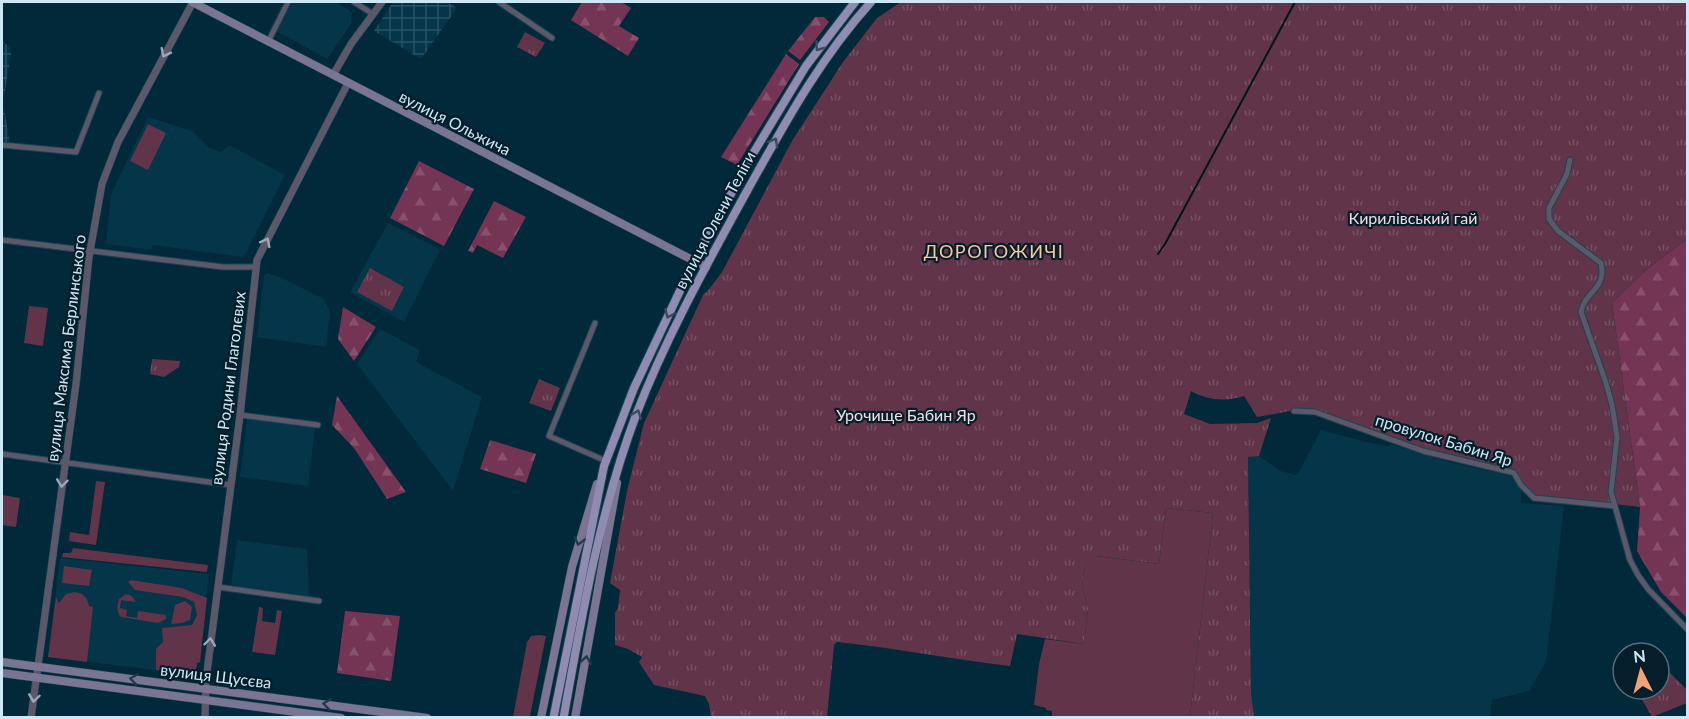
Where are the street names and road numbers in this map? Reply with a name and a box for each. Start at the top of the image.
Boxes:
street label: вулиця Ольжича [396,86,514,159]
street label: вулиця Олени Теліги [670,148,759,292]
street label: вулиця Максима Берлинського [42,233,89,462]
street label: вулиця Родини Глаголєвих [206,290,249,486]
street label: провулок Бабин Яр [1373,410,1515,469]
street label: вулиця Щусєва [159,659,273,692]

